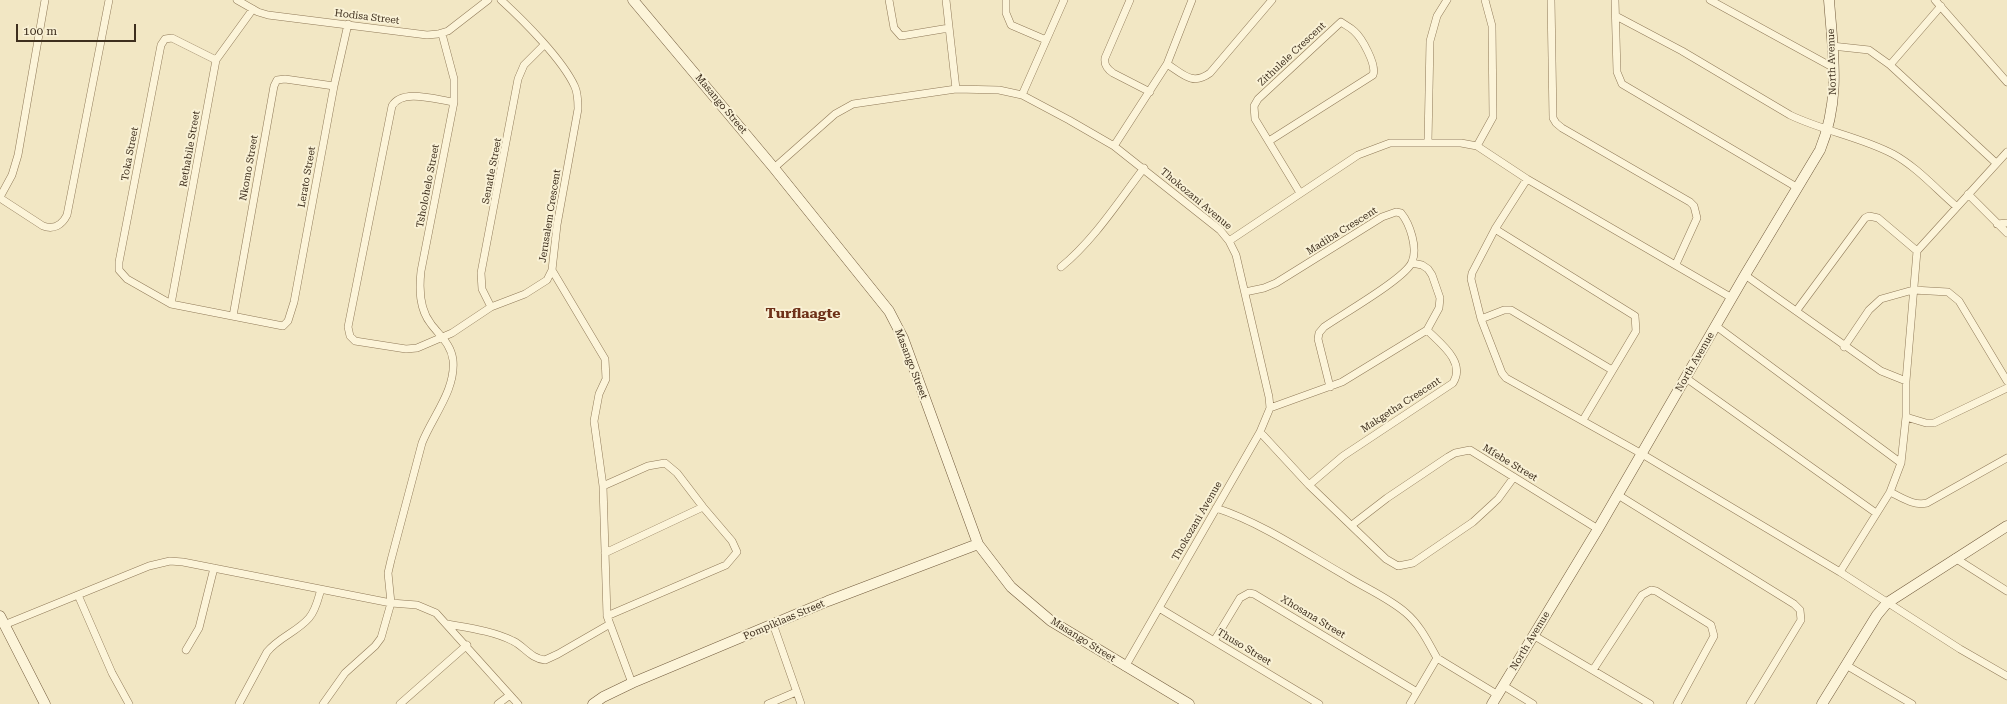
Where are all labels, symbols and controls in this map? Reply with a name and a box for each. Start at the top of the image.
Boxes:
street label: Hodisa Street [334,7,400,27]
scale bar [18,16,138,42]
street label: Zithulele Crescent [1256,20,1328,88]
text: 100 m [23,24,57,38]
street label: North Avenue [1825,28,1839,96]
street label: Masango Street [693,72,749,136]
street label: Rethabile Street [177,110,203,188]
street label: Toka Street [119,126,141,182]
street label: Nkomo Street [237,134,261,202]
street label: Senatle Street [480,137,504,205]
street label: Tsholohelo Street [414,143,442,229]
street label: Lerato Street [296,145,318,209]
street label: Thokozani Avenue [1158,166,1234,232]
street label: Jerusalem Crescent [537,168,563,264]
street label: Madiba Crescent [1304,204,1380,258]
district label: Turflaagte [766,306,840,322]
street label: Masango Street [892,327,930,401]
street label: North Avenue [1673,330,1717,394]
street label: Makgetha Crescent [1359,375,1443,435]
street label: Mfebe Street [1480,442,1540,484]
street label: Thokozani Avenue [1169,479,1225,563]
street label: Xhosana Street [1279,593,1347,641]
street label: Pompiklaas Street [742,597,826,643]
street label: North Avenue [1508,609,1552,673]
street label: Masango Street [1048,615,1118,665]
street label: Thuso Street [1215,626,1273,668]

